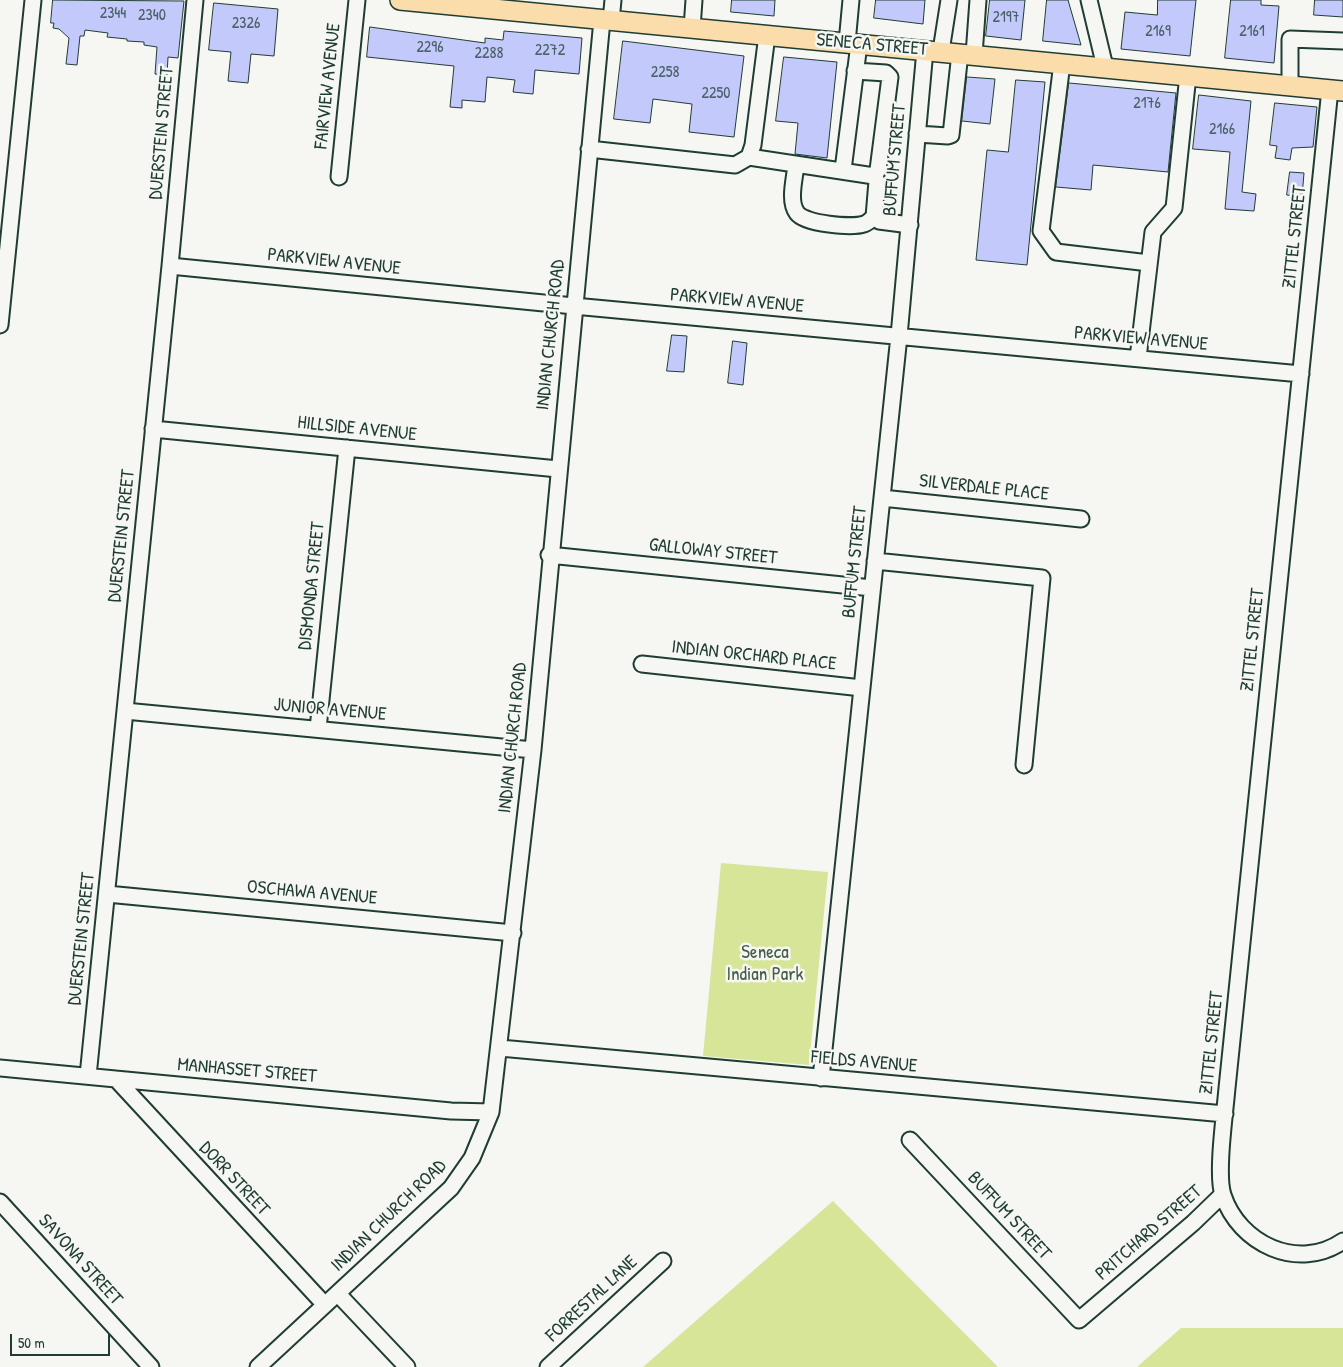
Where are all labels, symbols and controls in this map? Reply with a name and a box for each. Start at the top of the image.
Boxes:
house number: 2344 [100,4,126,24]
house number: 2340 [138,6,166,26]
house number: 2197 [992,8,1020,28]
house number: 2326 [232,14,260,34]
street label: FAIRVIEW AVENUE [310,22,346,150]
house number: 2169 [1145,22,1171,42]
house number: 2161 [1239,22,1265,42]
street label: SENECA STREET [815,29,929,61]
house number: 2296 [416,38,444,58]
house number: 2272 [535,41,565,61]
house number: 2288 [475,44,503,64]
house number: 2258 [651,63,679,83]
street label: DUERSTEIN STREET [145,66,179,200]
house number: 2250 [702,84,730,104]
house number: 2176 [1133,94,1161,114]
street label: BUFFUM STREET [879,103,911,217]
house number: 2166 [1209,120,1235,140]
street label: ZITTEL STREET [1278,184,1312,290]
street label: PARKVIEW AVENUE [266,244,402,280]
street label: INDIAN CHURCH ROAD [532,259,570,411]
street label: PARKVIEW AVENUE [669,284,805,318]
street label: PARKVIEW AVENUE [1073,322,1209,356]
street label: HILLSIDE AVENUE [296,411,418,447]
street label: DUERSTEIN STREET [104,468,140,604]
street label: SILVERDALE PLACE [918,470,1050,506]
street label: BUFFUM STREET [838,505,872,619]
street label: DISMONDA STREET [294,521,330,651]
street label: GALLOWAY STREET [648,534,778,570]
street label: ZITTEL STREET [1236,587,1270,693]
street label: INDIAN ORCHARD PLACE [670,636,838,676]
street label: INDIAN CHURCH ROAD [494,662,532,814]
street label: JUNIOR AVENUE [273,694,387,726]
street label: DUERSTEIN STREET [64,871,100,1007]
street label: OSCHAWA AVENUE [246,876,378,910]
park label: Seneca Indian Park [727,942,803,986]
street label: ZITTEL STREET [1195,990,1229,1096]
street label: FIELDS AVENUE [810,1046,918,1078]
street label: MANHASSET STREET [176,1054,318,1088]
street label: DORR STREET [194,1137,274,1221]
street label: INDIAN CHURCH ROAD [327,1155,451,1277]
street label: BUFFUM STREET [962,1167,1056,1265]
street label: PRITCHARD STREET [1091,1181,1207,1285]
street label: SAVONA STREET [33,1210,127,1310]
street label: FORRESTAL LANE [542,1251,642,1347]
scale bar [12,1324,112,1356]
text: 50 m [18,1332,45,1353]

